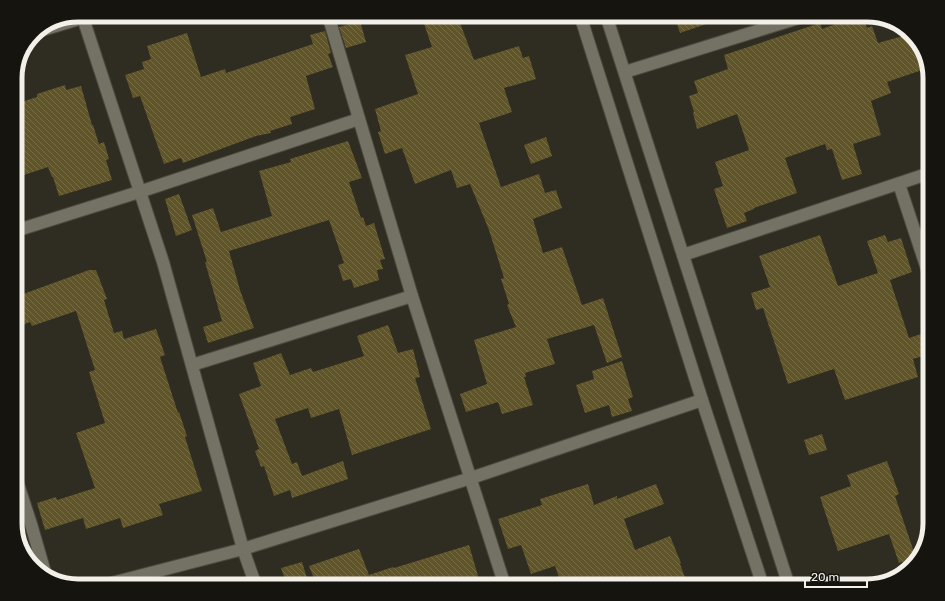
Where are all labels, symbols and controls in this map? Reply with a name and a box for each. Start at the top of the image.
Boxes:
scale bar [805,563,867,589]
text: 20 m [811,570,839,584]

